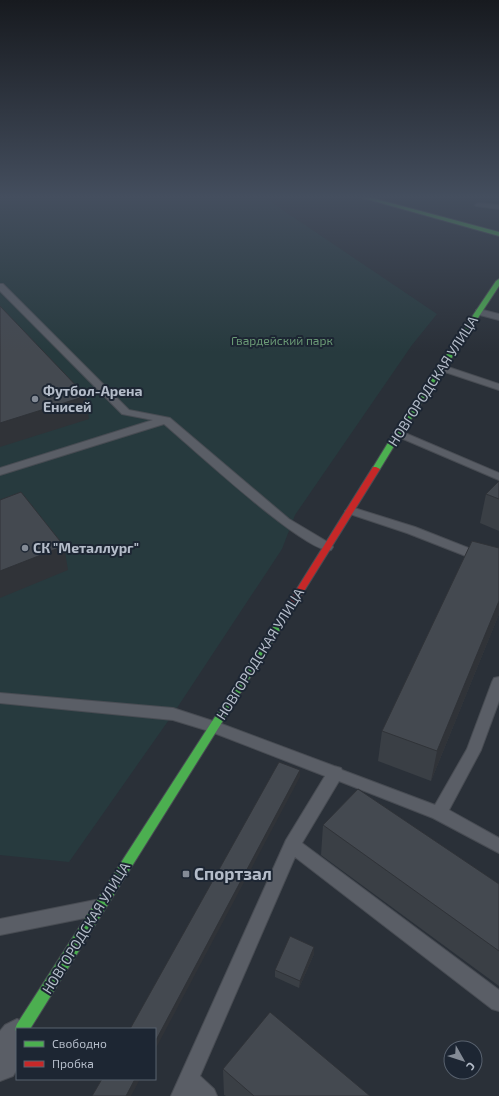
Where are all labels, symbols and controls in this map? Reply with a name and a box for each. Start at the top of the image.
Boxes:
street label: НОВГОРОДСКАЯ УЛИЦА [384,312,481,449]
park label: Гвардейский парк [231,333,333,347]
place label: Футбол-Арена Енисей [43,382,143,415]
marker: Футбол-Арена Енисей [30,394,40,404]
place label: СК "Металлург" [33,539,139,556]
marker: СК "Металлург" [20,543,30,553]
street label: НОВГОРОДСКАЯ УЛИЦА [212,585,307,723]
street label: НОВГОРОДСКАЯ УЛИЦА [38,859,133,997]
place label: Спортзал [194,863,272,883]
marker: Спортзал [181,869,191,879]
legend [16,1028,156,1080]
text: Свободно [52,1036,107,1050]
north arrow [443,1040,483,1080]
text: Пробка [52,1056,94,1070]
text: С [464,1060,478,1074]

